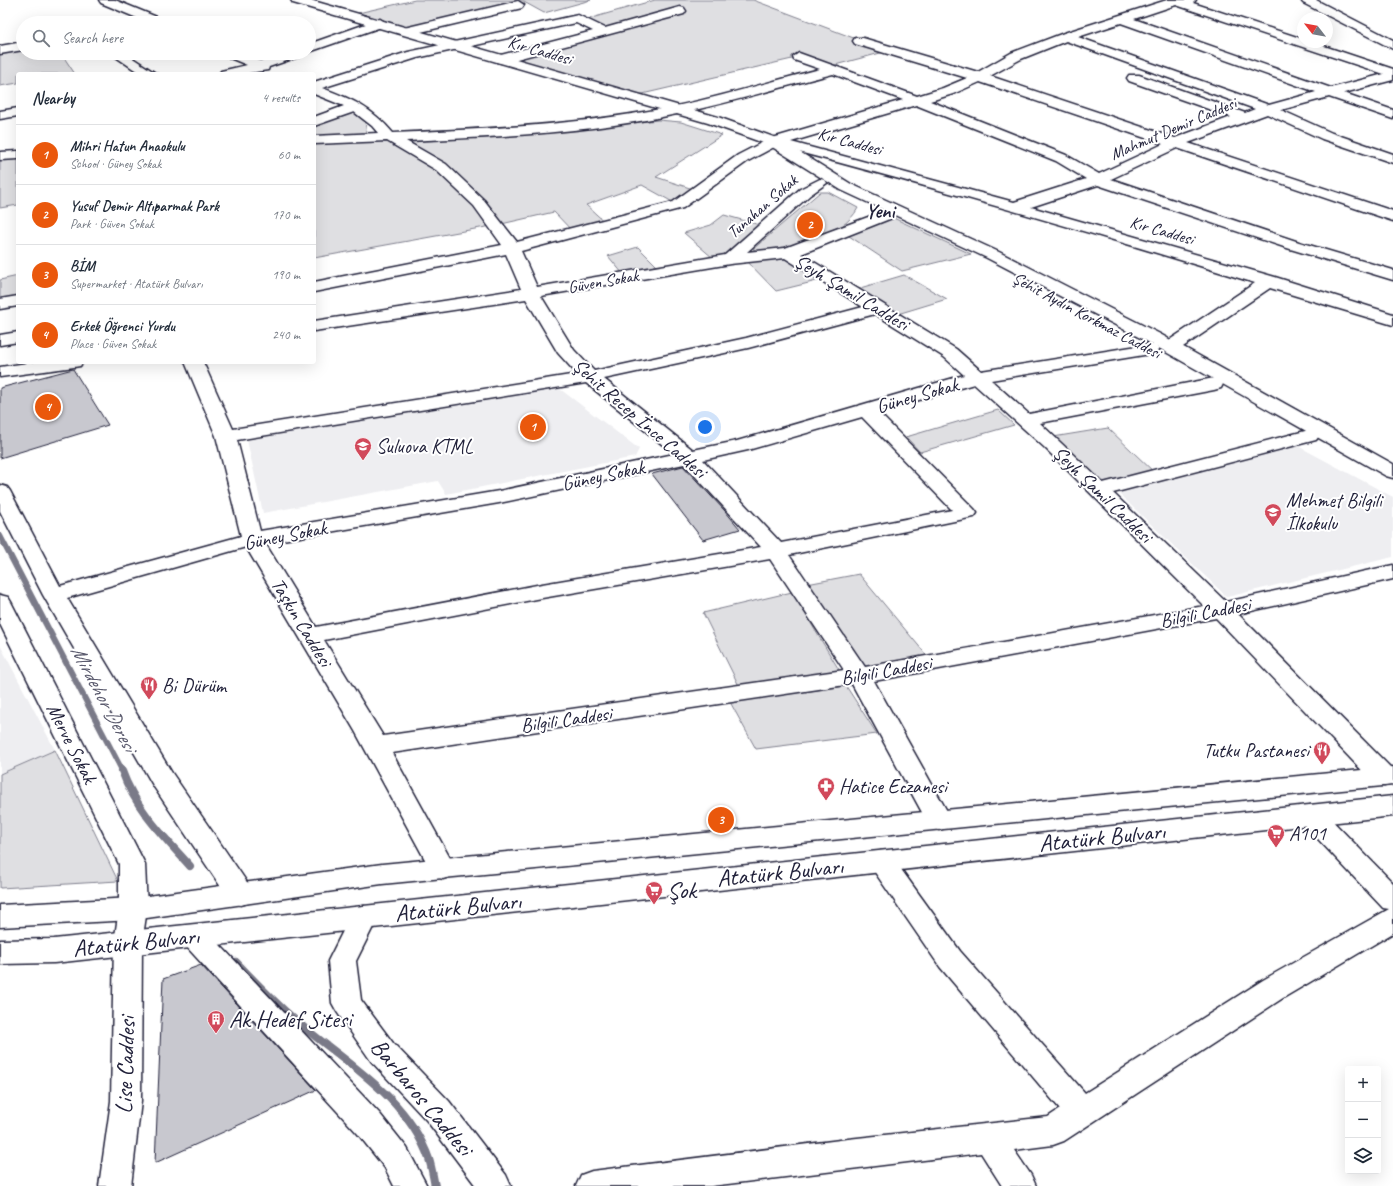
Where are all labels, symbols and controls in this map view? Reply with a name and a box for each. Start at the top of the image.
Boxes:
north arrow [1297,12,1333,48]
search box [16,16,316,60]
icon: search [30,27,52,49]
text: Search here [62,29,123,48]
street label: Kır Caddesi [506,31,577,70]
text: Nearby [32,88,75,109]
text: 4 results [262,90,300,106]
street label: Mahmut Demir Caddesi [1107,92,1241,165]
street label: Kır Caddesi [816,123,887,161]
text: Mihri Hatun Anaokulu [70,137,185,156]
text: 1 [42,147,48,163]
text: 60 m [278,147,300,163]
text: School · Güney Sokak [70,156,161,172]
street label: Tunahan Sokak [723,169,803,243]
text: Yusuf Demir Altıparmak Park [70,197,219,216]
district label: Yeni [866,199,897,224]
text: 2 [42,207,48,223]
text: 170 m [272,207,300,223]
pin: 2 [797,210,823,240]
street label: Kır Caddesi [1128,211,1199,250]
text: Park · Güven Sokak [70,216,154,232]
street label: Şeyh Şamil Caddesi [790,248,915,338]
text: BİM [70,257,95,276]
street label: Güven Sokak [566,265,642,298]
text: 3 [42,267,48,283]
text: 190 m [272,267,300,283]
street label: Şehit Aydın Korkmaz Caddesi [1009,267,1166,364]
text: Supermarket · Atatürk Bulvarı [70,276,203,292]
text: Erkek Öğrenci Yurdu [70,317,175,336]
text: 4 [42,327,48,343]
text: 240 m [272,327,300,343]
text: Place · Güven Sokak [70,336,156,352]
street label: Şehit Recep İnce Caddesi [567,353,714,485]
street label: Güney Sokak [873,371,963,419]
pin: 4 [35,392,61,422]
pin: 1 [520,412,546,442]
your location [695,417,715,437]
place label: Suluova KTML [376,434,473,459]
school or university icon: Suluova KTML [353,436,373,461]
street label: Şeyh Şamil Caddesi [1048,441,1159,550]
street label: Güney Sokak [559,454,648,496]
place label: Mehmet Bilgili İlkokulu [1286,488,1384,536]
school or university icon: Mehmet Bilgili İlkokulu [1263,502,1283,527]
street label: Güney Sokak [242,515,330,556]
street label: Taşkın Caddesi [265,573,339,673]
street label: Bilgili Caddesi [1158,591,1255,633]
water label: Mirdehor Deresi [65,641,145,760]
street label: Bilgili Caddesi [839,650,936,691]
place label: Bi Dürüm [162,673,228,698]
restaurant icon: Bi Dürüm [139,675,159,700]
street label: Merve Sokak [41,699,103,789]
street label: Bilgili Caddesi [519,700,615,738]
place label: Tutku Pastanesi [1203,738,1311,763]
restaurant icon: Tutku Pastanesi [1312,740,1332,765]
place label: Hatice Eczanesi [839,774,949,799]
pharmacy icon: Hatice Eczanesi [816,776,836,801]
pin: 3 [708,805,734,835]
street label: Atatürk Bulvarı [1037,815,1168,859]
place label: A101 [1289,821,1327,846]
supermarket icon: A101 [1266,823,1286,848]
street label: Atatürk Bulvarı [715,850,846,894]
place label: Şok [667,875,698,905]
supermarket icon: Şok [644,880,664,905]
street label: Atatürk Bulvarı [393,885,524,929]
street label: Atatürk Bulvarı [71,920,202,964]
place label: Ak Hedef Sitesi [229,1004,354,1034]
building icon: Ak Hedef Sitesi [206,1009,226,1034]
street label: Lise Caddesi [108,1013,142,1114]
street label: Barbaros Caddesi [364,1032,482,1164]
map controls [1345,1066,1381,1174]
button: + [1345,1066,1381,1102]
button: − [1345,1102,1381,1138]
button: layers [1345,1138,1381,1174]

